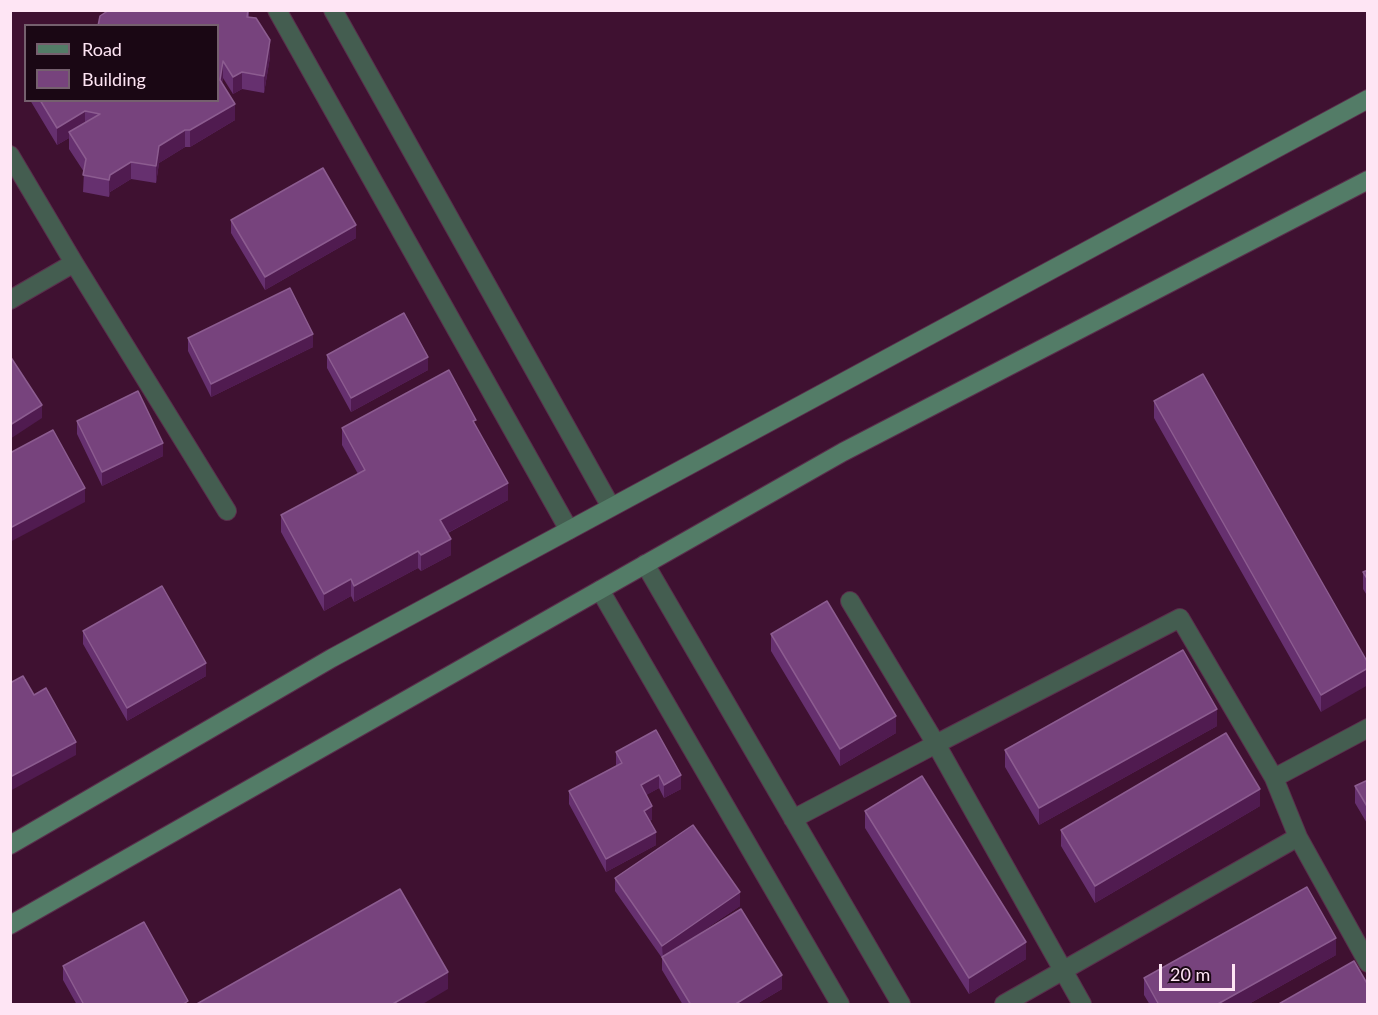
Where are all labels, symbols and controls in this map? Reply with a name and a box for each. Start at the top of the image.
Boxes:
legend [24,24,219,102]
text: Road [82,38,122,60]
text: Building [82,68,146,90]
scale bar [1162,952,1238,990]
text: 20 m [1170,963,1210,985]

